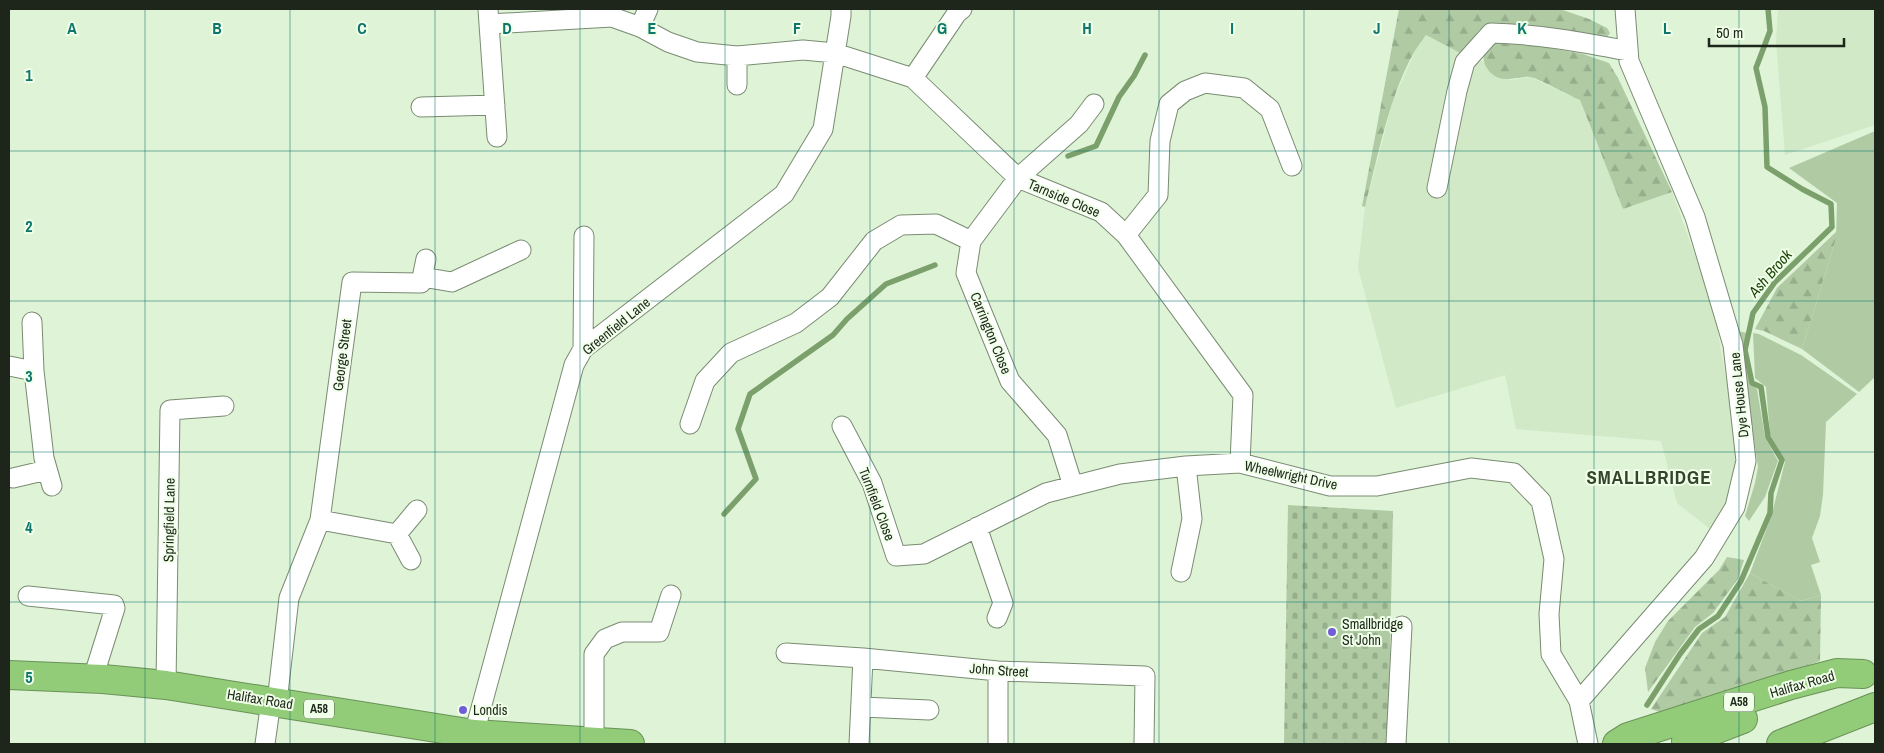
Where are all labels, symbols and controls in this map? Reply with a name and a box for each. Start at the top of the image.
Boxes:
scale bar [1709,15,1844,47]
text: A [67,17,77,39]
text: B [212,17,222,39]
text: C [357,17,367,39]
text: D [502,17,512,39]
text: E [648,17,657,39]
text: F [793,17,801,39]
text: G [937,17,947,39]
text: H [1082,17,1092,39]
text: I [1230,17,1234,39]
text: J [1373,17,1381,39]
text: K [1517,17,1527,39]
text: L [1663,17,1671,39]
text: 50 m [1716,22,1743,43]
text: 1 [25,64,33,86]
street label: Tarnside Close [1025,175,1103,221]
text: 2 [25,215,33,237]
water label: Ash Brook [1743,244,1797,302]
street label: Carrington Close [966,289,1016,377]
street label: Greenfield Lane [578,293,654,359]
street label: George Street [329,318,355,392]
street label: Dye House Lane [1726,352,1752,438]
text: 3 [25,365,33,387]
street label: Wheelwright Drive [1243,456,1339,494]
district label: SMALLBRIDGE [1586,464,1712,490]
street label: Turnfield Close [855,465,899,543]
street label: Springfield Lane [159,478,179,562]
text: 4 [25,516,33,538]
place label: Smallbridge St John [1342,615,1403,649]
marker: Smallbridge St John [1326,626,1338,638]
street label: John Street [969,659,1029,681]
text: 5 [25,666,33,688]
street label: Halifax Road [1768,666,1836,702]
street label: Halifax Road [226,685,294,713]
road number: A58 [1724,692,1754,712]
road number: A58 [304,700,334,719]
place label: Londis [473,701,508,719]
marker: Londis [457,704,469,716]

